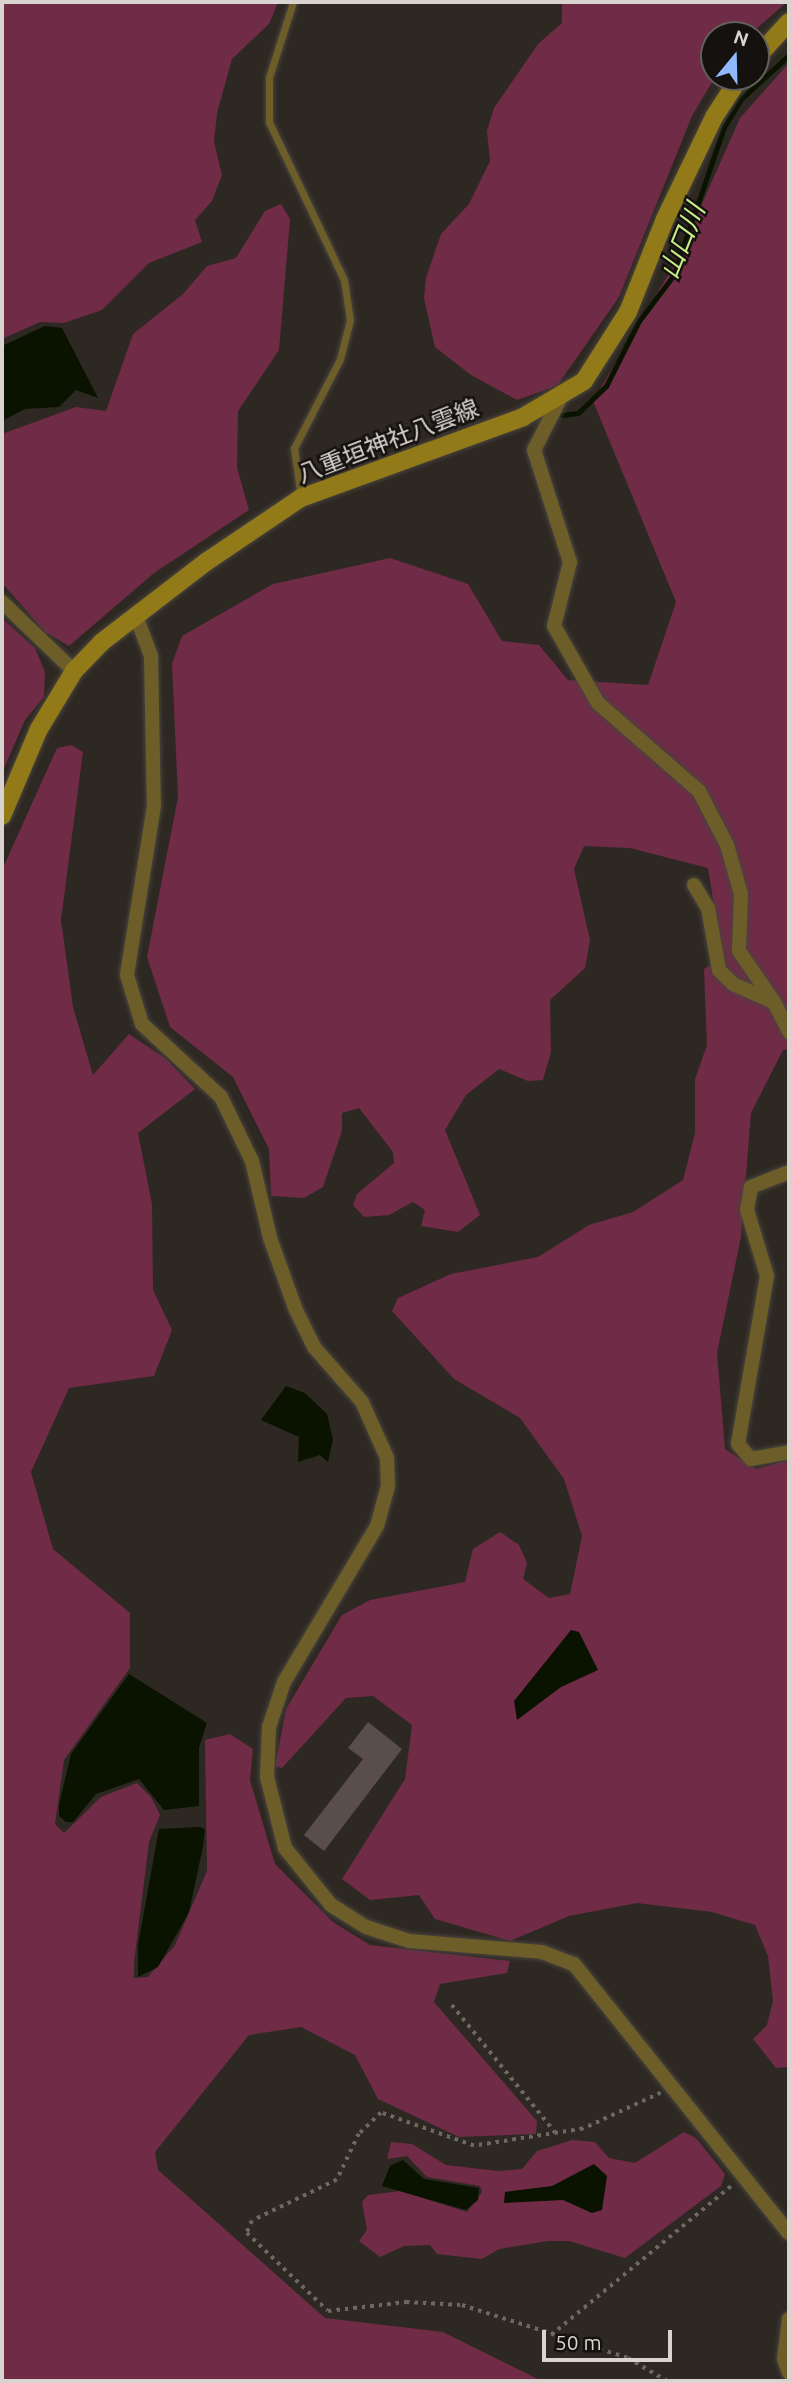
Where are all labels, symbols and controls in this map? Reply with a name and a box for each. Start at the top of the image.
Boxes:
north arrow [700,21,770,91]
text: N [731,25,751,51]
water label: 山口川 [653,199,711,283]
street label: 八重垣神社八雲線 [293,393,483,489]
scale bar [546,2316,676,2360]
text: 50 m [555,2330,602,2354]

